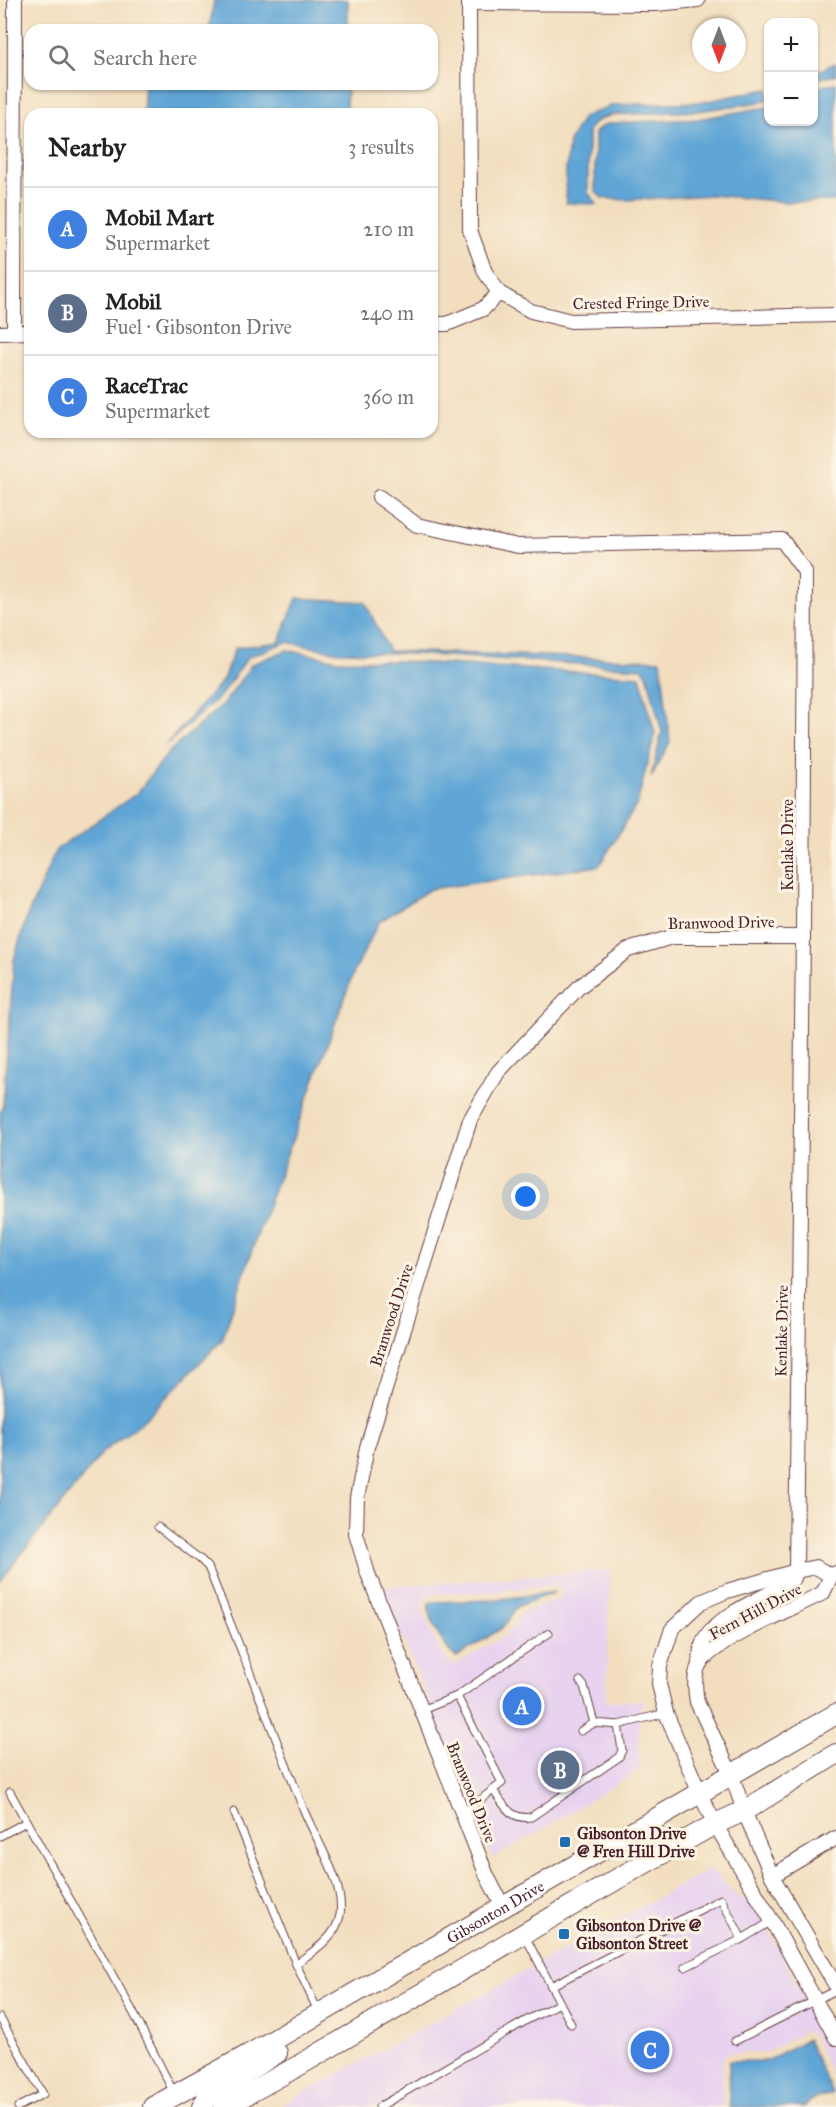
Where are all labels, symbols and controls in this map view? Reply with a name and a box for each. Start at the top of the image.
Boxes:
north arrow [692,18,746,72]
map controls [764,18,818,126]
button: + [764,18,818,72]
search box [24,24,438,90]
icon: search [45,41,78,74]
text: Search here [93,44,197,71]
button: − [764,72,818,126]
text: Nearby [48,131,126,163]
text: 3 results [348,135,414,159]
text: Mobil Mart [105,204,214,231]
text: A [61,217,74,241]
text: 210 m [364,217,414,241]
text: Supermarket [105,231,210,255]
text: Mobil [105,288,161,315]
street label: Crested Fringe Drive [572,292,710,314]
text: B [61,301,74,325]
text: 240 m [360,301,414,325]
text: Fuel · Gibsonton Drive [105,315,292,339]
text: RaceTrac [105,372,188,399]
text: C [61,385,74,409]
text: 360 m [363,385,414,409]
text: Supermarket [105,399,210,423]
street label: Kenlake Drive [778,799,797,891]
street label: Branwood Drive [667,912,775,933]
your location [511,1182,540,1211]
street label: Branwood Drive [366,1261,417,1369]
street label: Kenlake Drive [771,1285,792,1377]
street label: Fern Hill Drive [706,1579,805,1644]
pin: A [502,1684,542,1728]
street label: Branwood Drive [443,1739,501,1846]
pin: B [540,1748,580,1792]
place label: Gibsonton Drive @ Fren Hill Drive [577,1824,695,1861]
marker: Gibsonton Drive @ Fren Hill Drive [558,1835,572,1849]
street label: Gibsonton Drive [443,1876,548,1948]
place label: Gibsonton Drive @ Gibsonton Street [576,1916,702,1953]
marker: Gibsonton Drive @ Gibsonton Street [557,1927,571,1941]
pin: C [630,2028,670,2072]

